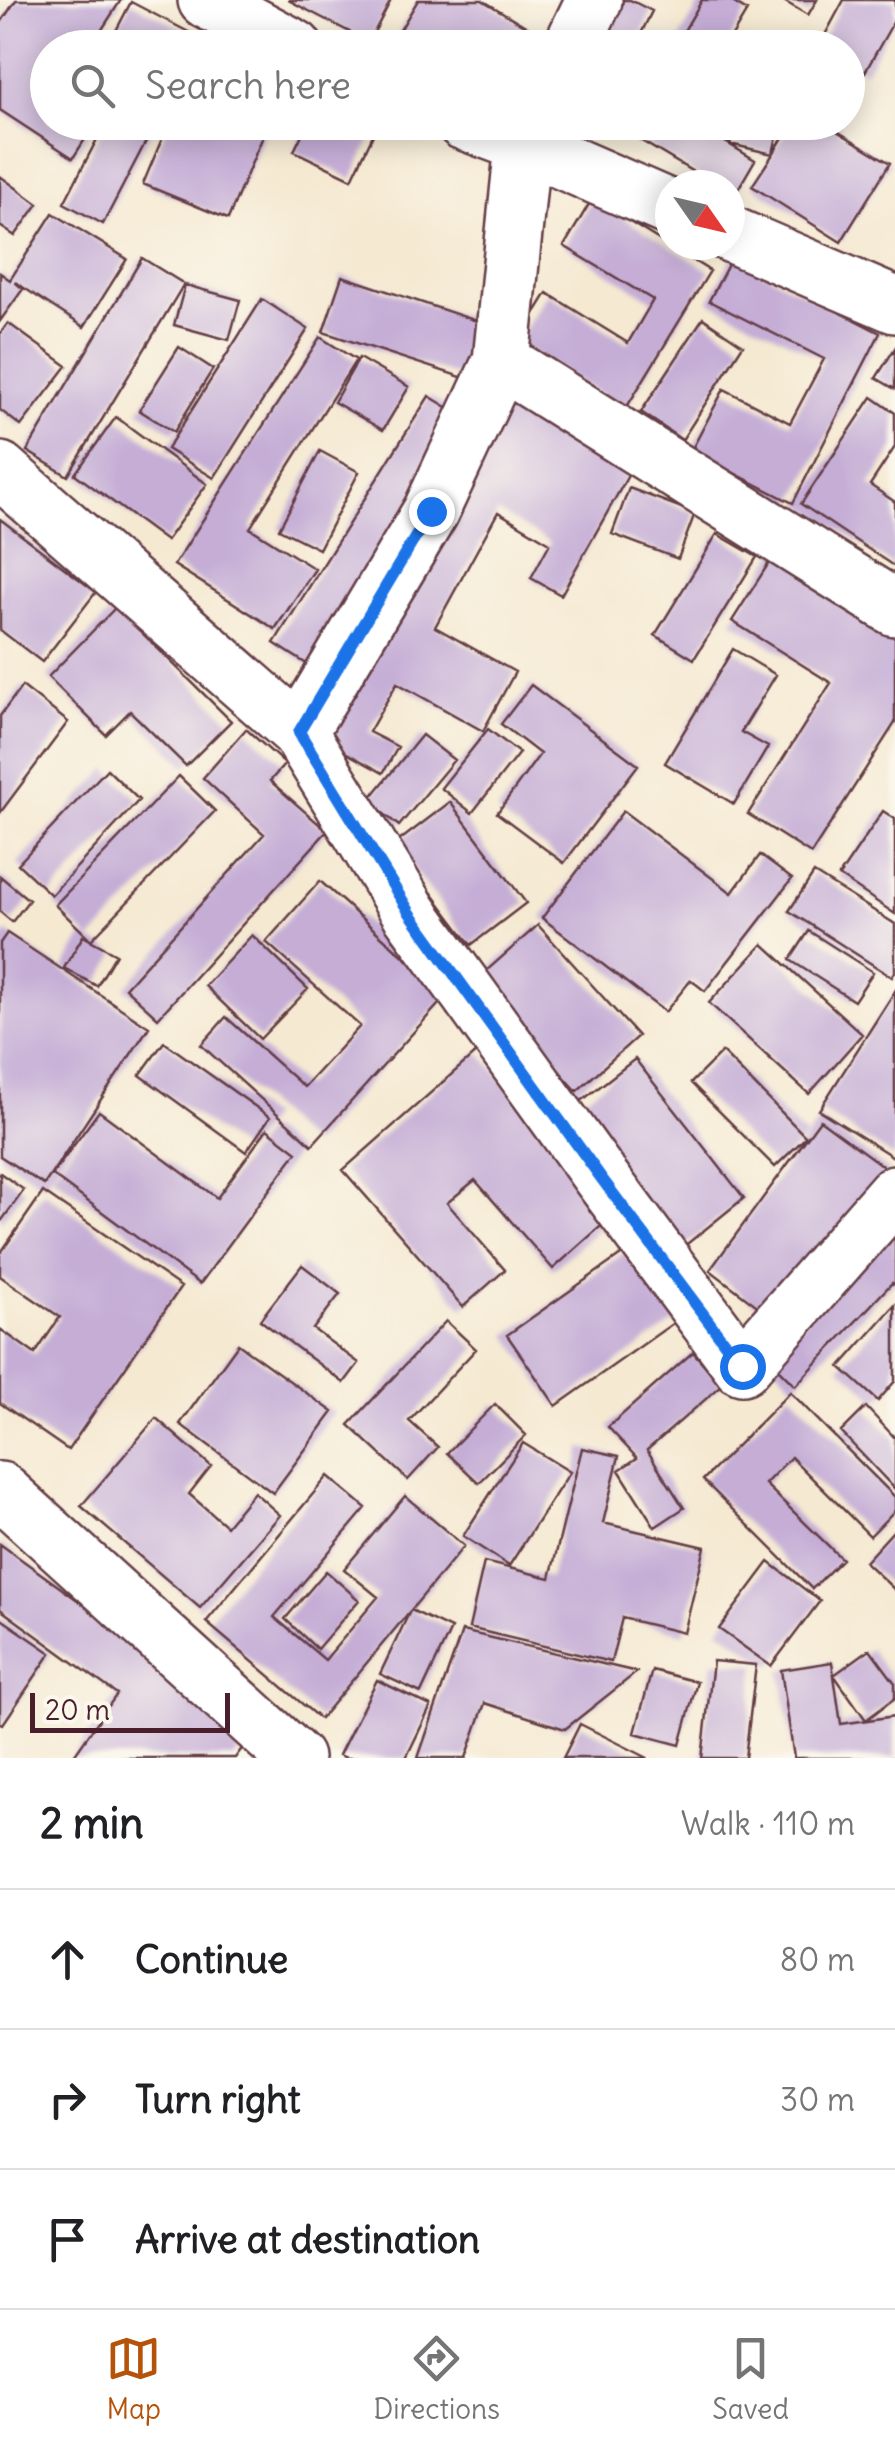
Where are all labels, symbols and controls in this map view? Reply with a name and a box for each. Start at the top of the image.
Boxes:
search box [30,30,865,140]
icon: search [65,58,120,113]
text: Search here [145,62,351,109]
north arrow [655,170,745,260]
route end [409,489,455,535]
route start [720,1344,766,1390]
scale bar [30,1688,230,1732]
text: 20 m [45,1692,110,1728]
text: 2 min [40,1797,144,1849]
text: Walk · 110 m [681,1803,855,1844]
icon: ahead [40,1932,95,1987]
text: Continue [135,1936,288,1983]
text: 80 m [780,1939,855,1980]
icon: right [40,2072,95,2127]
text: Turn right [135,2076,301,2123]
text: 30 m [780,2079,855,2120]
icon: arrive [40,2212,95,2267]
text: Arrive at destination [135,2216,480,2263]
tab: Map [106,2331,161,2427]
tab: Directions [373,2331,500,2427]
tab: Saved [712,2331,789,2427]

